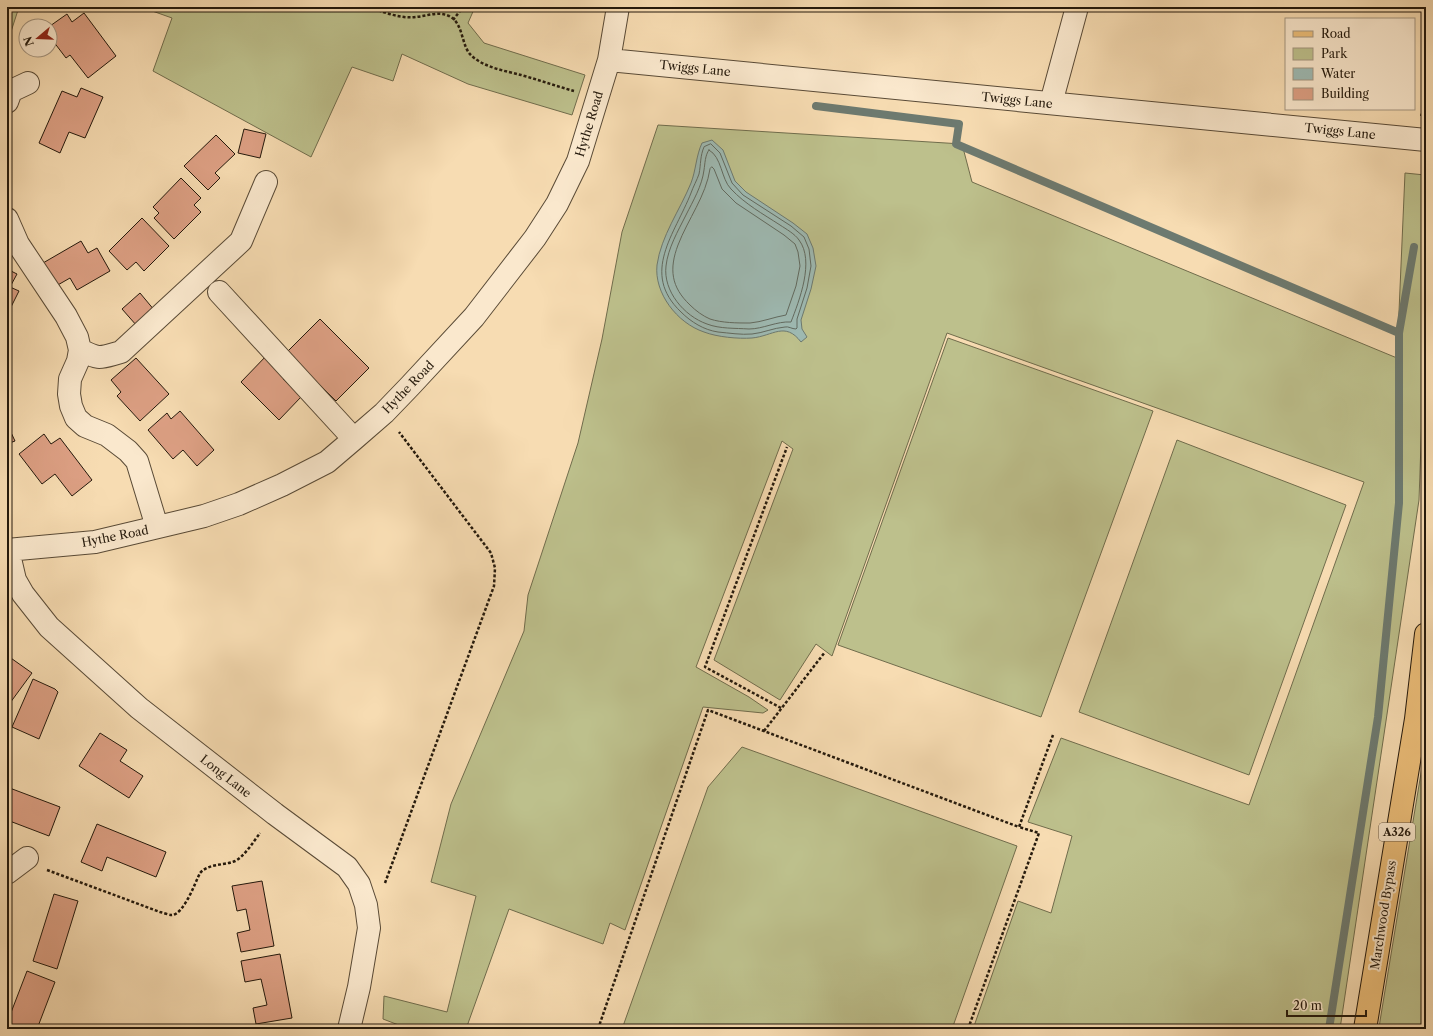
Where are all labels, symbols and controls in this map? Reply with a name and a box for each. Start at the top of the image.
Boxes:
north arrow [18,18,58,58]
legend [1285,18,1415,110]
text: Road [1321,26,1351,41]
text: N [20,34,37,48]
text: Park [1321,46,1348,61]
street label: Twiggs Lane [659,57,732,79]
text: Water [1320,66,1355,81]
text: Building [1321,86,1369,101]
street label: Hythe Road [572,89,606,159]
street label: Twiggs Lane [981,89,1054,111]
street label: Twiggs Lane [1304,120,1377,142]
street label: Hythe Road [379,357,437,417]
street label: Hythe Road [80,522,150,550]
street label: Long Lane [197,751,255,801]
road number: A326 [1379,823,1415,841]
street label: Marchwood Bypass [1367,859,1399,971]
scale bar [1287,992,1366,1018]
text: 20 m [1293,998,1322,1013]

